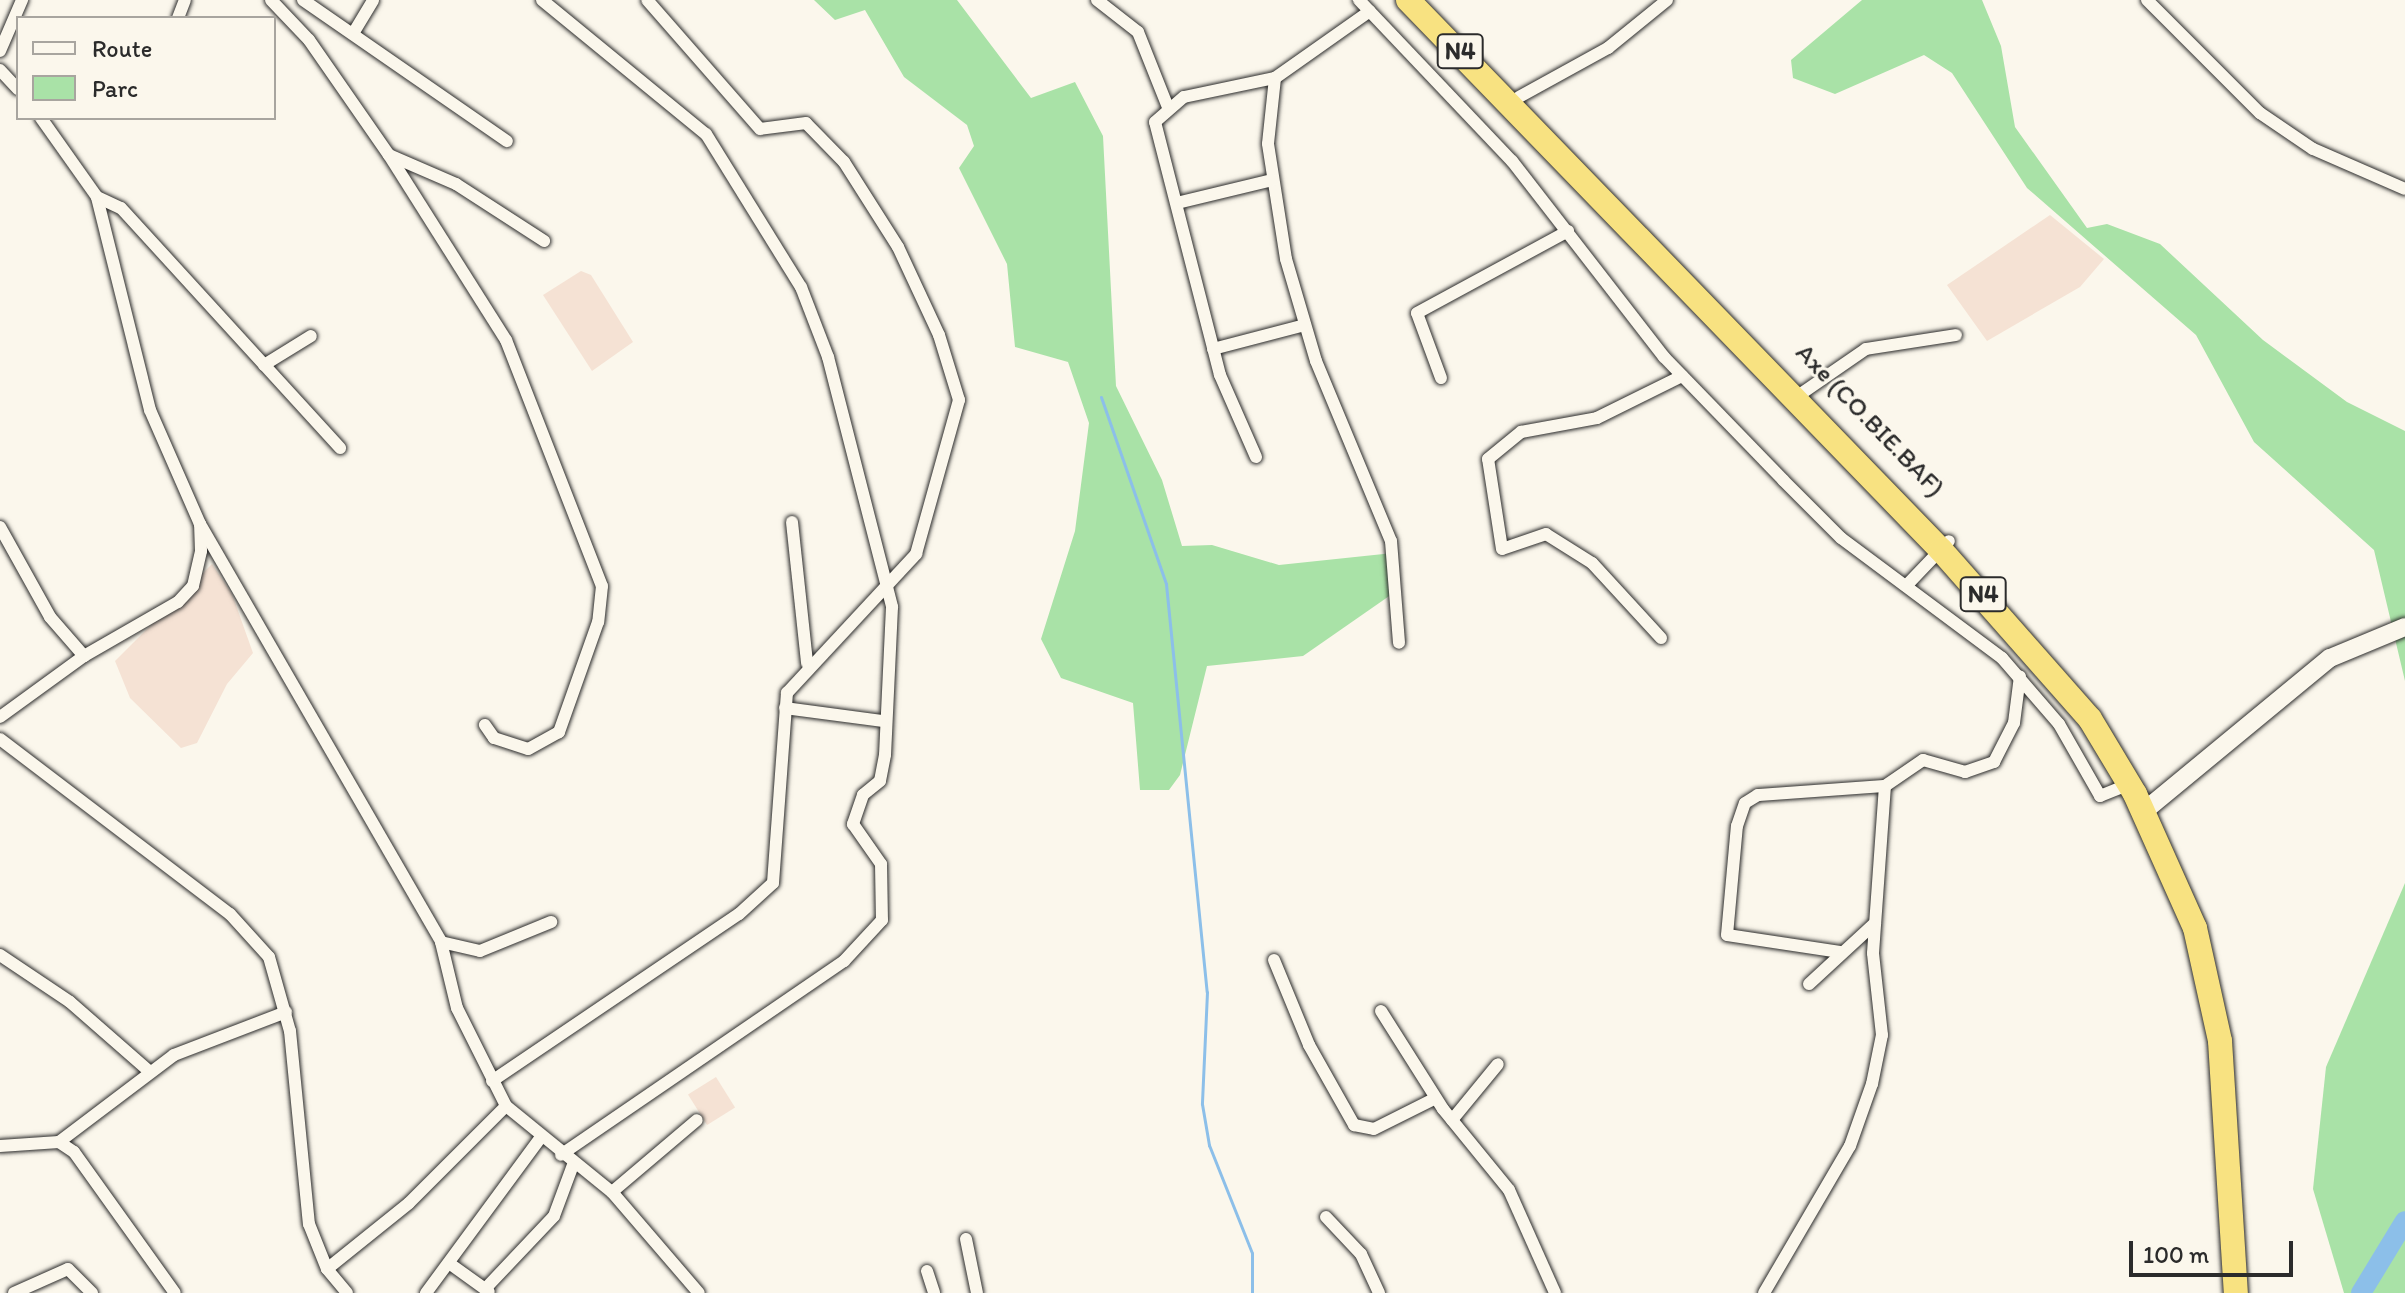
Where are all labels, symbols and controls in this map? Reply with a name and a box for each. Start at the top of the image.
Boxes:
legend [16,16,276,120]
road number: N4 [1436,31,1484,71]
text: Route [92,34,152,63]
text: Parc [92,74,138,103]
street label: Axe (CO.BIE.BAF) [1790,338,1950,502]
road number: N4 [1959,574,2007,614]
scale bar [2133,1225,2297,1275]
text: 100 m [2143,1240,2209,1269]

